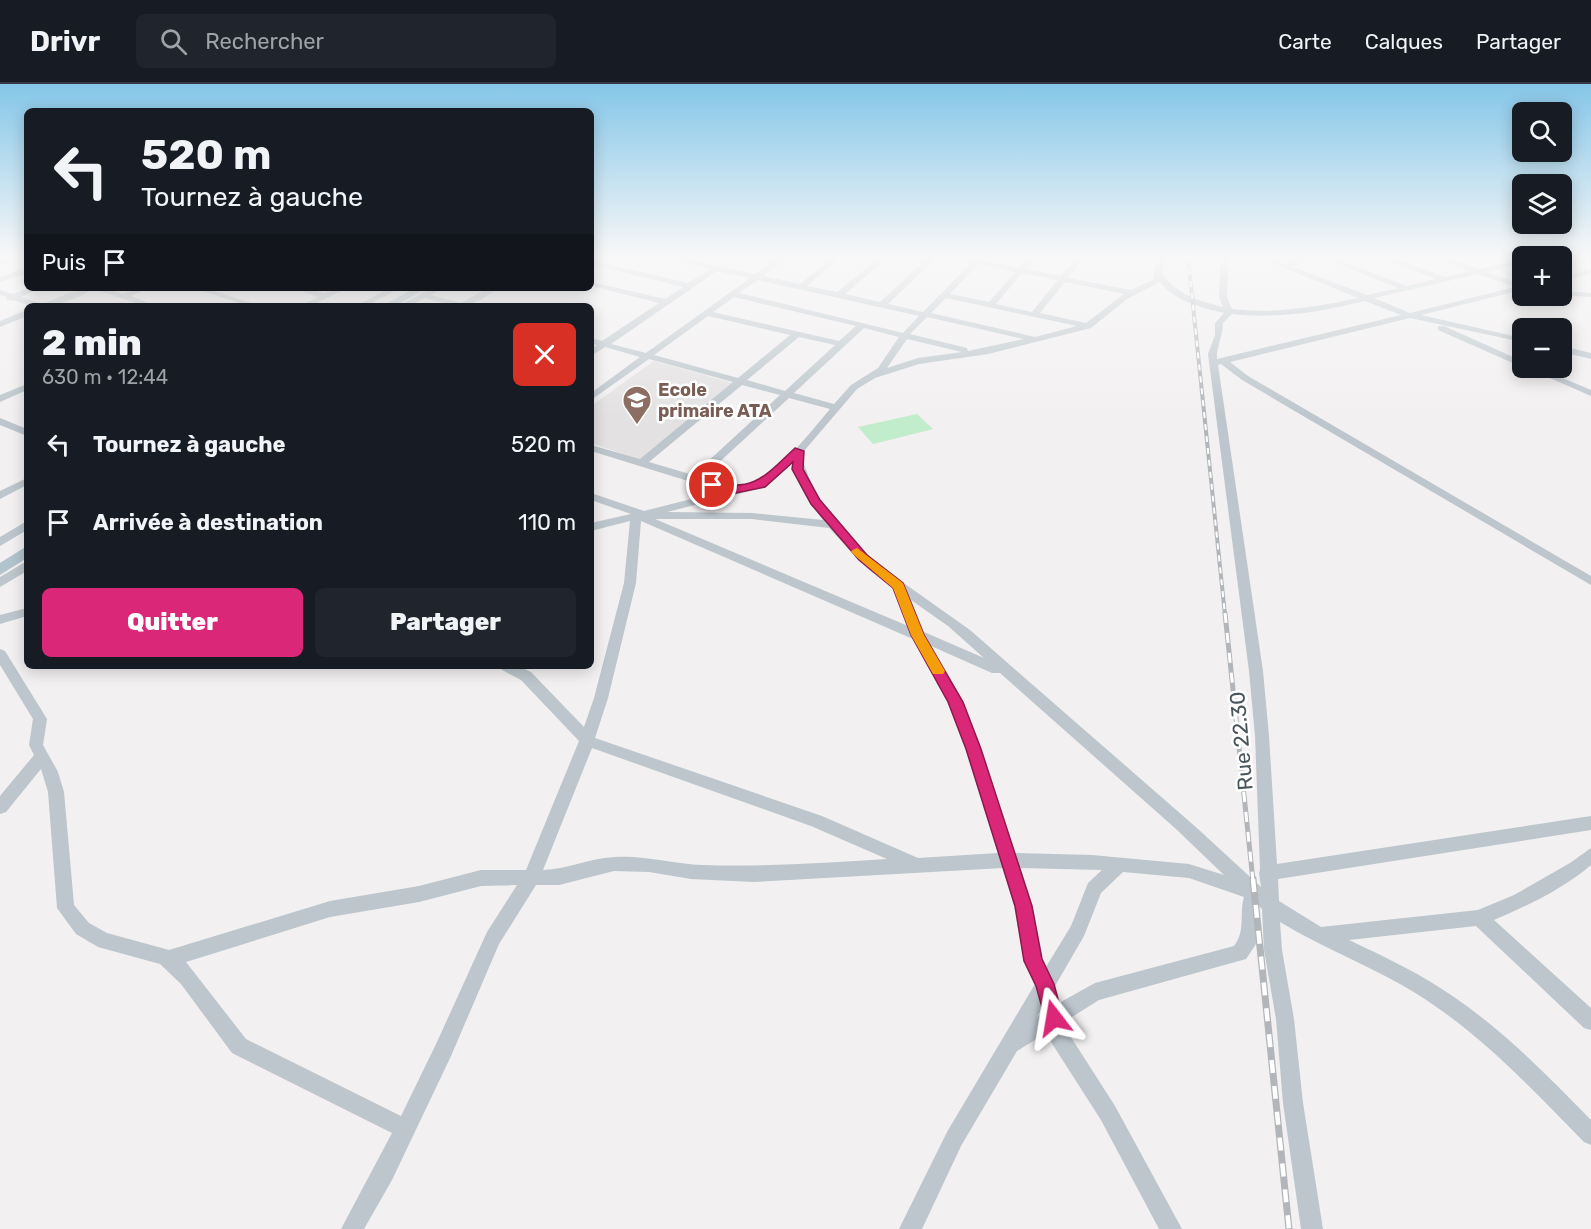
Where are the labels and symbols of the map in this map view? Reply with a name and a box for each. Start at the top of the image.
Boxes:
place label: Ecole primaire ATA [658,379,772,422]
school or university icon: Ecole primaire ATA [621,384,653,426]
pin [686,459,737,510]
street label: Rue 22.30 [1224,690,1258,792]
position arrow [1022,986,1086,1050]

